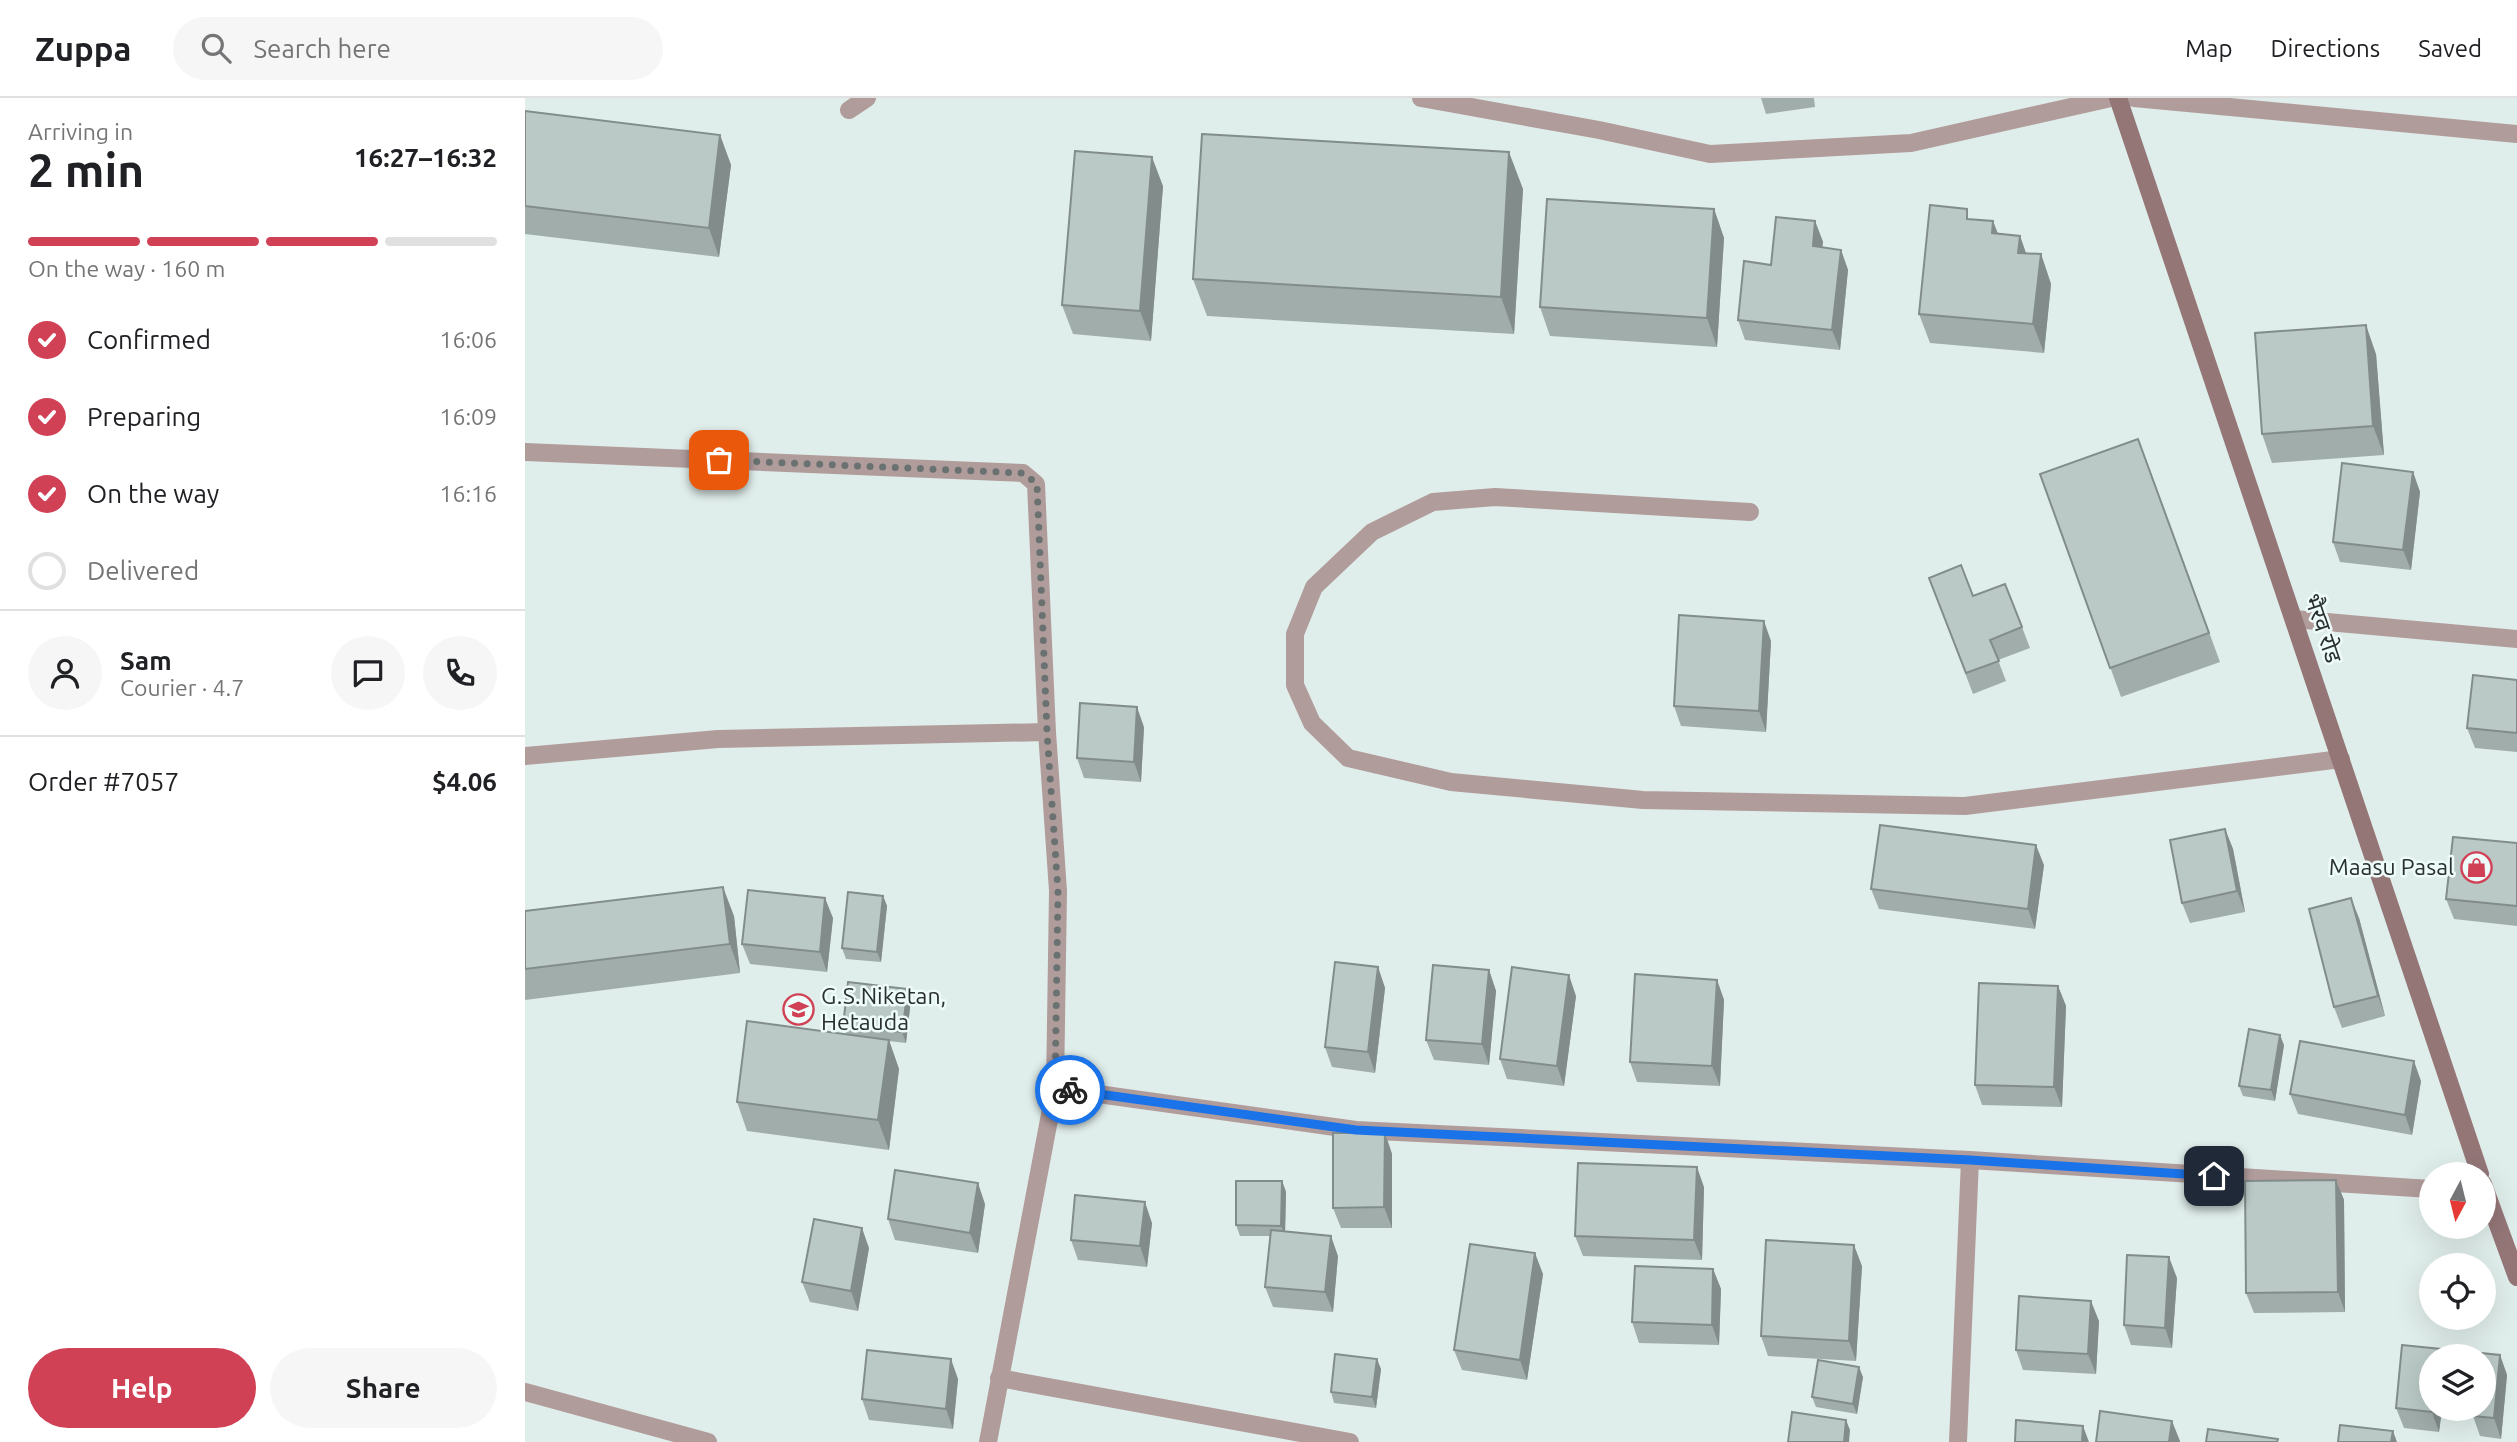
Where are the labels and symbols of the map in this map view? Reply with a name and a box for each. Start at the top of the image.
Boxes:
pin [689,430,749,490]
street label: भैरव रोड [2300,590,2347,666]
shop icon: Maasu Pasal [2460,850,2494,884]
place label: Maasu Pasal [2329,854,2454,879]
place label: G.S.Niketan, Hetauda [821,983,946,1034]
school or university icon: G.S.Niketan, Hetauda [781,992,815,1026]
courier [1035,1055,1105,1125]
pin [2184,1146,2244,1206]
north arrow [2419,1162,2495,1239]

